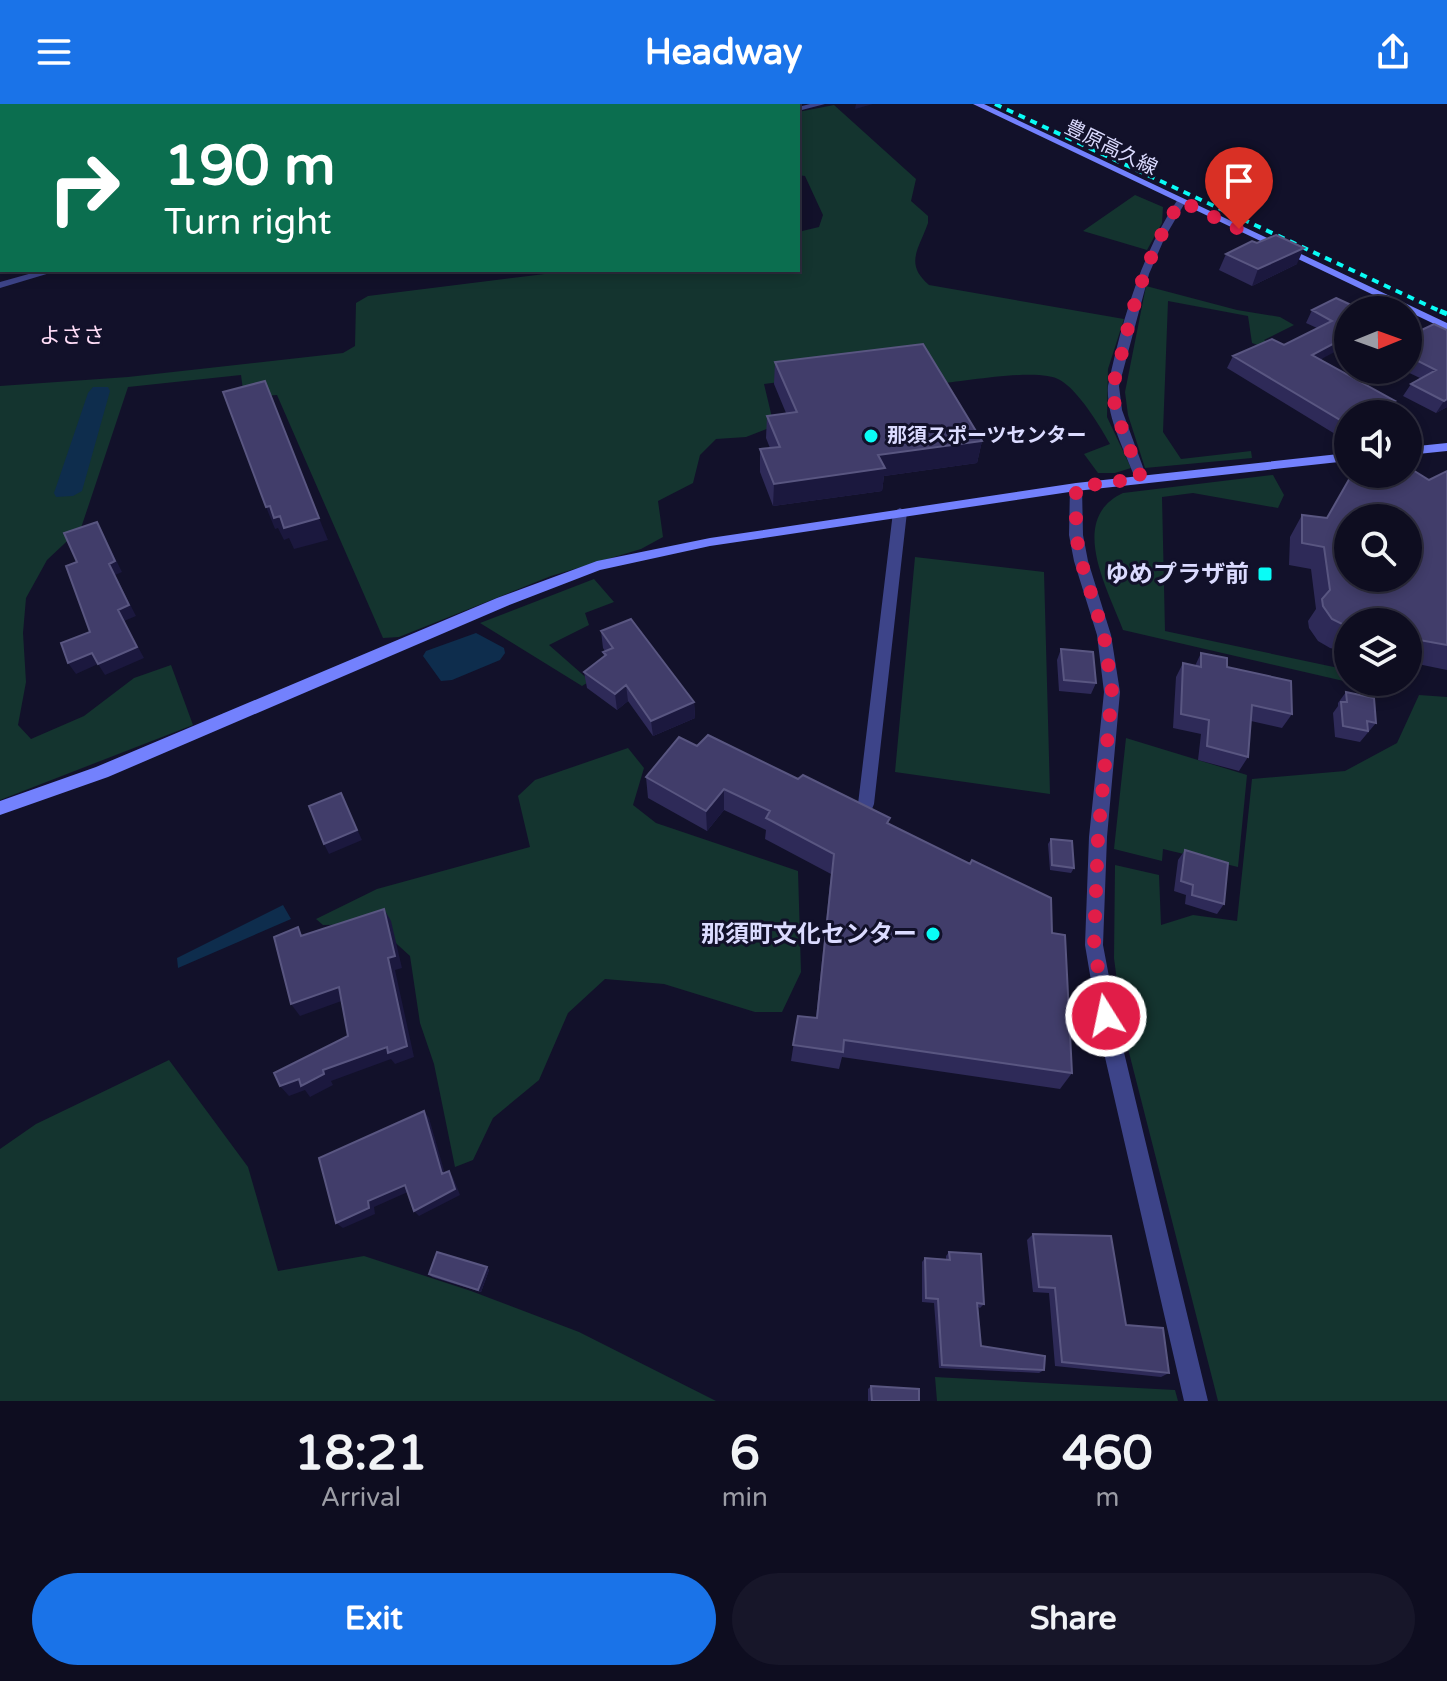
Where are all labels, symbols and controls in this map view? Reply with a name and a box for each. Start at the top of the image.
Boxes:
icon: menu [32,30,76,74]
icon: share [1371,30,1415,74]
text: Headway [645,31,802,74]
street label: 豊原高久線 [1061,115,1161,181]
text: 190 m [164,133,335,200]
icon: right [32,136,136,240]
pin [1205,147,1273,229]
icon: arrive [1217,159,1261,203]
text: Turn right [164,201,331,244]
north arrow [1334,296,1422,384]
map controls [1334,296,1422,696]
district label: よささ [39,323,105,349]
button: sound [1334,400,1422,488]
place label: 那須スポーツセンター [887,424,1087,448]
marker: 那須スポーツセンター [862,427,880,445]
button: search [1334,504,1422,592]
place label: ゆめプラザ前 [1105,560,1249,589]
marker: ゆめプラザ前 [1256,565,1274,583]
button: layers [1334,608,1422,696]
place label: 那須町文化センター [701,920,917,949]
marker: 那須町文化センター [924,925,942,943]
position arrow [1064,974,1148,1058]
text: 18:21 [294,1425,427,1483]
text: 6 [730,1425,760,1483]
text: 460 [1062,1425,1153,1483]
text: Arrival [321,1482,401,1513]
text: min [722,1482,768,1513]
text: m [1096,1482,1119,1513]
button: Exit [32,1573,716,1665]
button: Share [732,1573,1415,1665]

